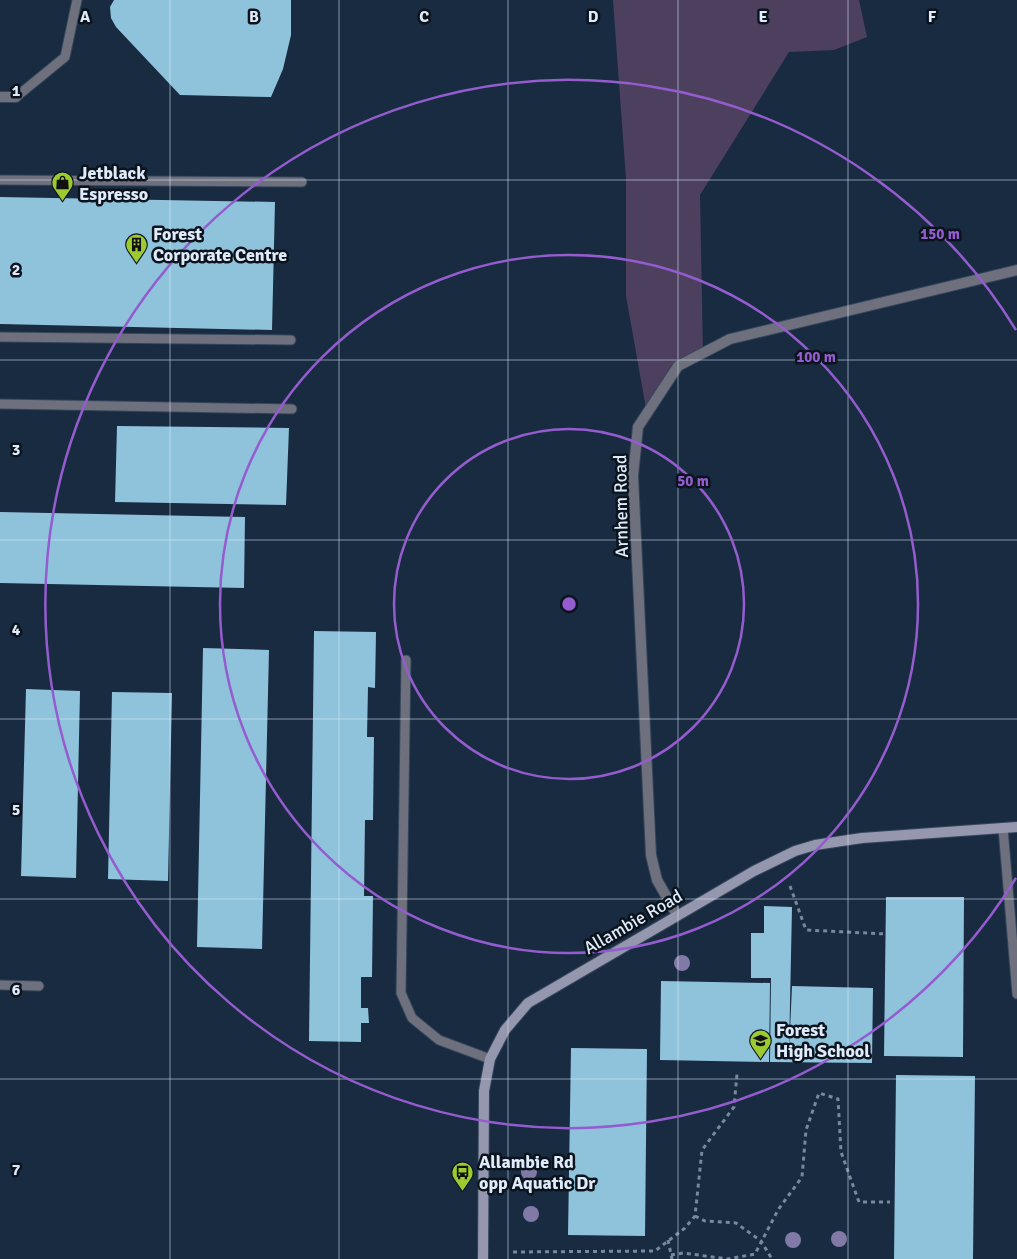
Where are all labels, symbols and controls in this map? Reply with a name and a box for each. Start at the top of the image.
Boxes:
text: A [80,7,91,27]
text: B [249,7,259,27]
text: C [419,7,429,27]
text: D [588,7,599,27]
text: E [758,7,768,27]
text: F [928,7,937,27]
text: 1 [12,81,21,101]
place label: Jetblack Espresso [79,162,148,205]
shop icon: Jetblack Espresso [51,171,75,202]
place label: Forest Corporate Centre [153,223,287,266]
text: 150 m [920,225,960,243]
building icon: Forest Corporate Centre [125,232,149,263]
text: 2 [12,260,20,280]
text: 100 m [796,348,836,366]
text: 3 [12,440,20,460]
street label: Arnhem Road [609,454,633,558]
text: 50 m [677,472,709,490]
centre of rings [560,595,578,613]
text: 4 [12,620,21,640]
text: 5 [12,800,20,820]
street label: Allambie Road [580,885,686,959]
text: 6 [12,980,21,1000]
place label: Forest High School [776,1019,870,1062]
school or university icon: Forest High School [748,1028,772,1059]
place label: Allambie Rd opp Aquatic Dr [479,1151,596,1194]
text: 7 [12,1160,21,1180]
bus stop icon: Allambie Rd opp Aquatic Dr [451,1160,475,1191]

